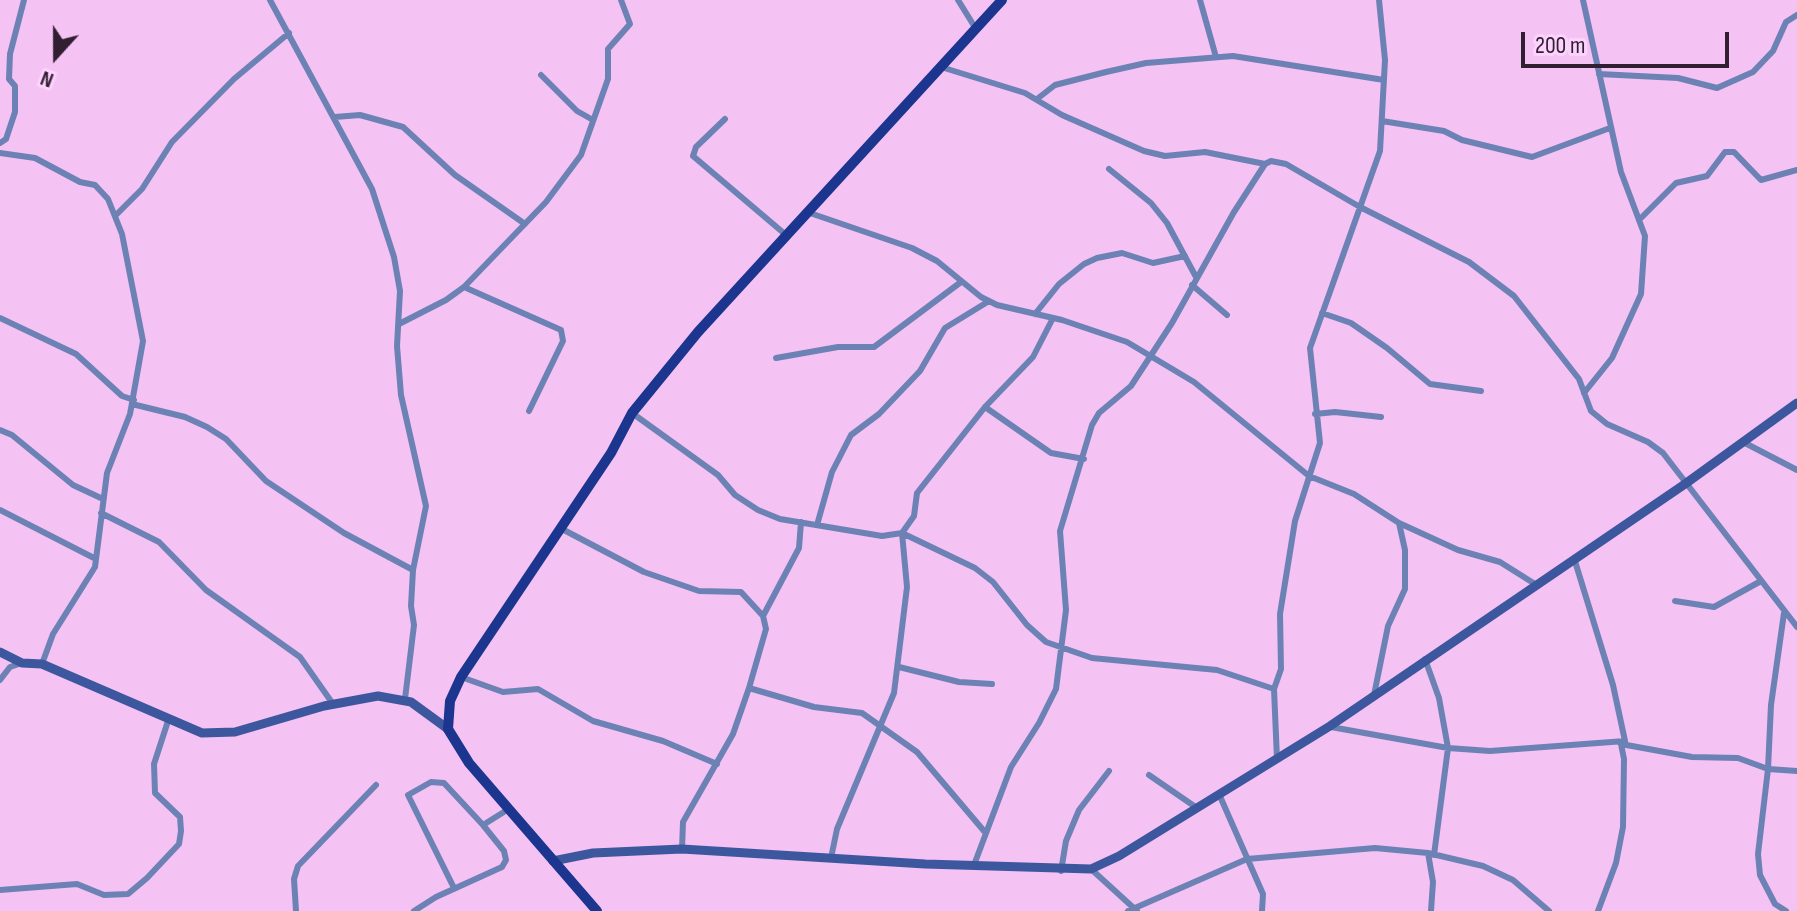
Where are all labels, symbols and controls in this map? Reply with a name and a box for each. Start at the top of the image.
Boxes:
north arrow [16,16,96,96]
scale bar [1525,16,1733,66]
text: 200 m [1535,31,1586,60]
text: N [37,64,58,94]

